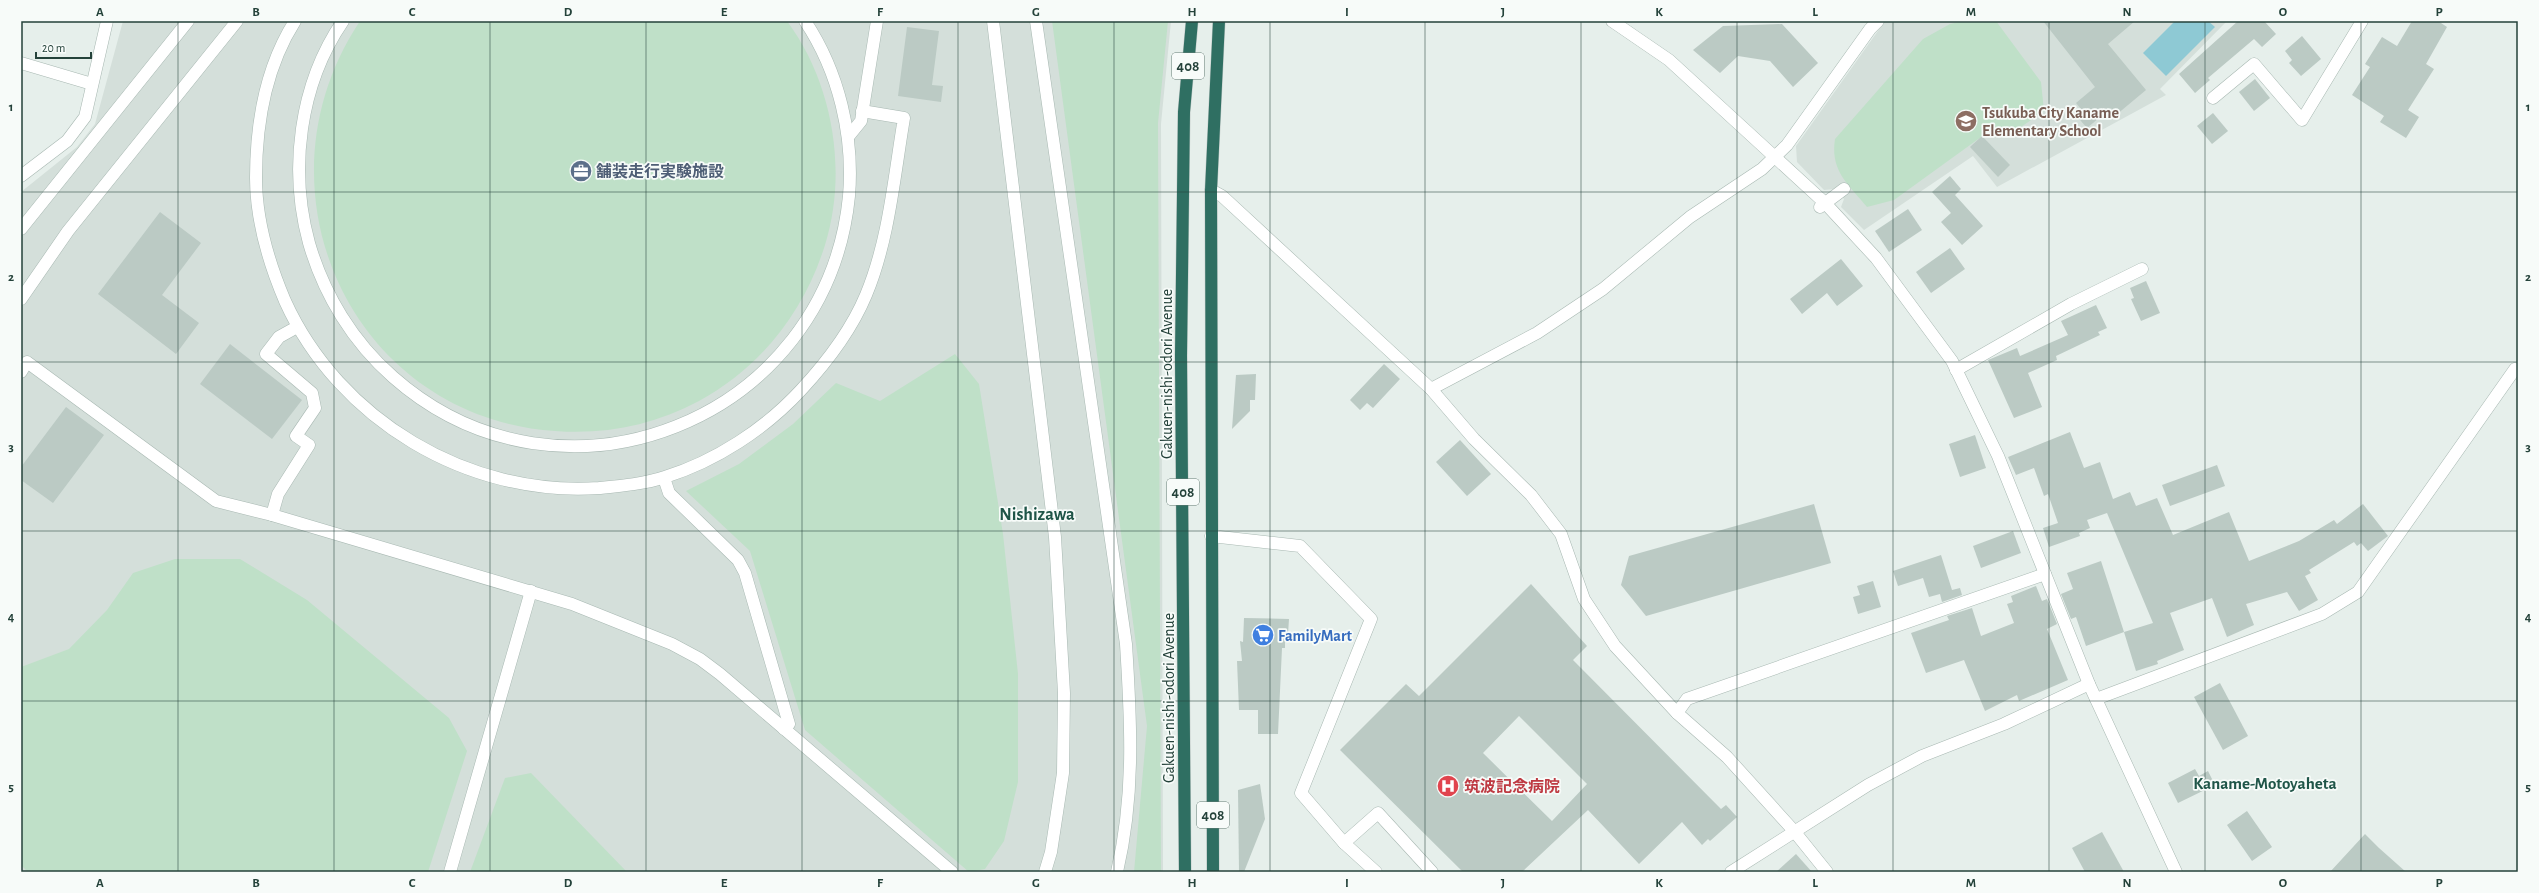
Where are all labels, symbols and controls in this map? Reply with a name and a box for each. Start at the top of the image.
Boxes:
text: A [96,6,104,19]
text: B [252,6,260,19]
text: C [409,6,416,19]
text: D [564,6,573,19]
text: E [721,6,728,19]
text: F [877,6,884,19]
text: G [1032,6,1040,19]
text: H [1187,6,1197,19]
text: I [1345,6,1349,19]
text: J [1501,6,1505,19]
text: K [1655,6,1663,19]
text: L [1812,6,1818,19]
text: M [1966,6,1976,19]
text: N [2122,6,2132,19]
text: O [2279,6,2288,19]
text: P [2435,6,2443,19]
scale bar [36,34,91,60]
text: 20 m [42,42,65,54]
road number: 408 [1172,53,1204,79]
text: 1 [9,101,13,114]
text: 1 [2526,101,2530,114]
place label: Tsukuba City Kaname Elementary School [1982,105,2119,140]
school or university icon: Tsukuba City Kaname Elementary School [1953,108,1979,134]
office icon: 舗装走行実験施設 [568,158,594,184]
place label: 舗装走行実験施設 [596,163,724,180]
text: 2 [8,271,14,284]
text: 2 [2525,271,2531,284]
street label: Gakuen-nishi-odori Avenue [1159,289,1175,459]
text: 3 [8,441,14,454]
text: 3 [2525,441,2531,454]
road number: 408 [1167,479,1199,505]
district label: Nishizawa [999,506,1075,524]
text: 4 [8,611,15,624]
text: 4 [2525,611,2532,624]
street label: Gakuen-nishi-odori Avenue [1161,613,1177,783]
supermarket icon: FamilyMart [1250,622,1276,648]
place label: FamilyMart [1278,628,1353,645]
hospital icon: 筑波記念病院 [1435,773,1461,799]
district label: Kaname-Motoyaheta [2193,775,2337,793]
place label: 筑波記念病院 [1464,778,1560,795]
text: 5 [8,781,14,794]
text: 5 [2525,781,2531,794]
road number: 408 [1197,802,1229,828]
text: A [96,877,104,890]
text: B [252,877,260,890]
text: C [409,877,416,890]
text: D [564,877,573,890]
text: E [721,877,728,890]
text: F [877,877,884,890]
text: G [1032,877,1040,890]
text: H [1187,877,1197,890]
text: I [1345,877,1349,890]
text: J [1501,877,1505,890]
text: K [1655,877,1663,890]
text: L [1812,877,1818,890]
text: M [1966,877,1976,890]
text: N [2122,877,2132,890]
text: O [2279,877,2288,890]
text: P [2435,877,2443,890]

